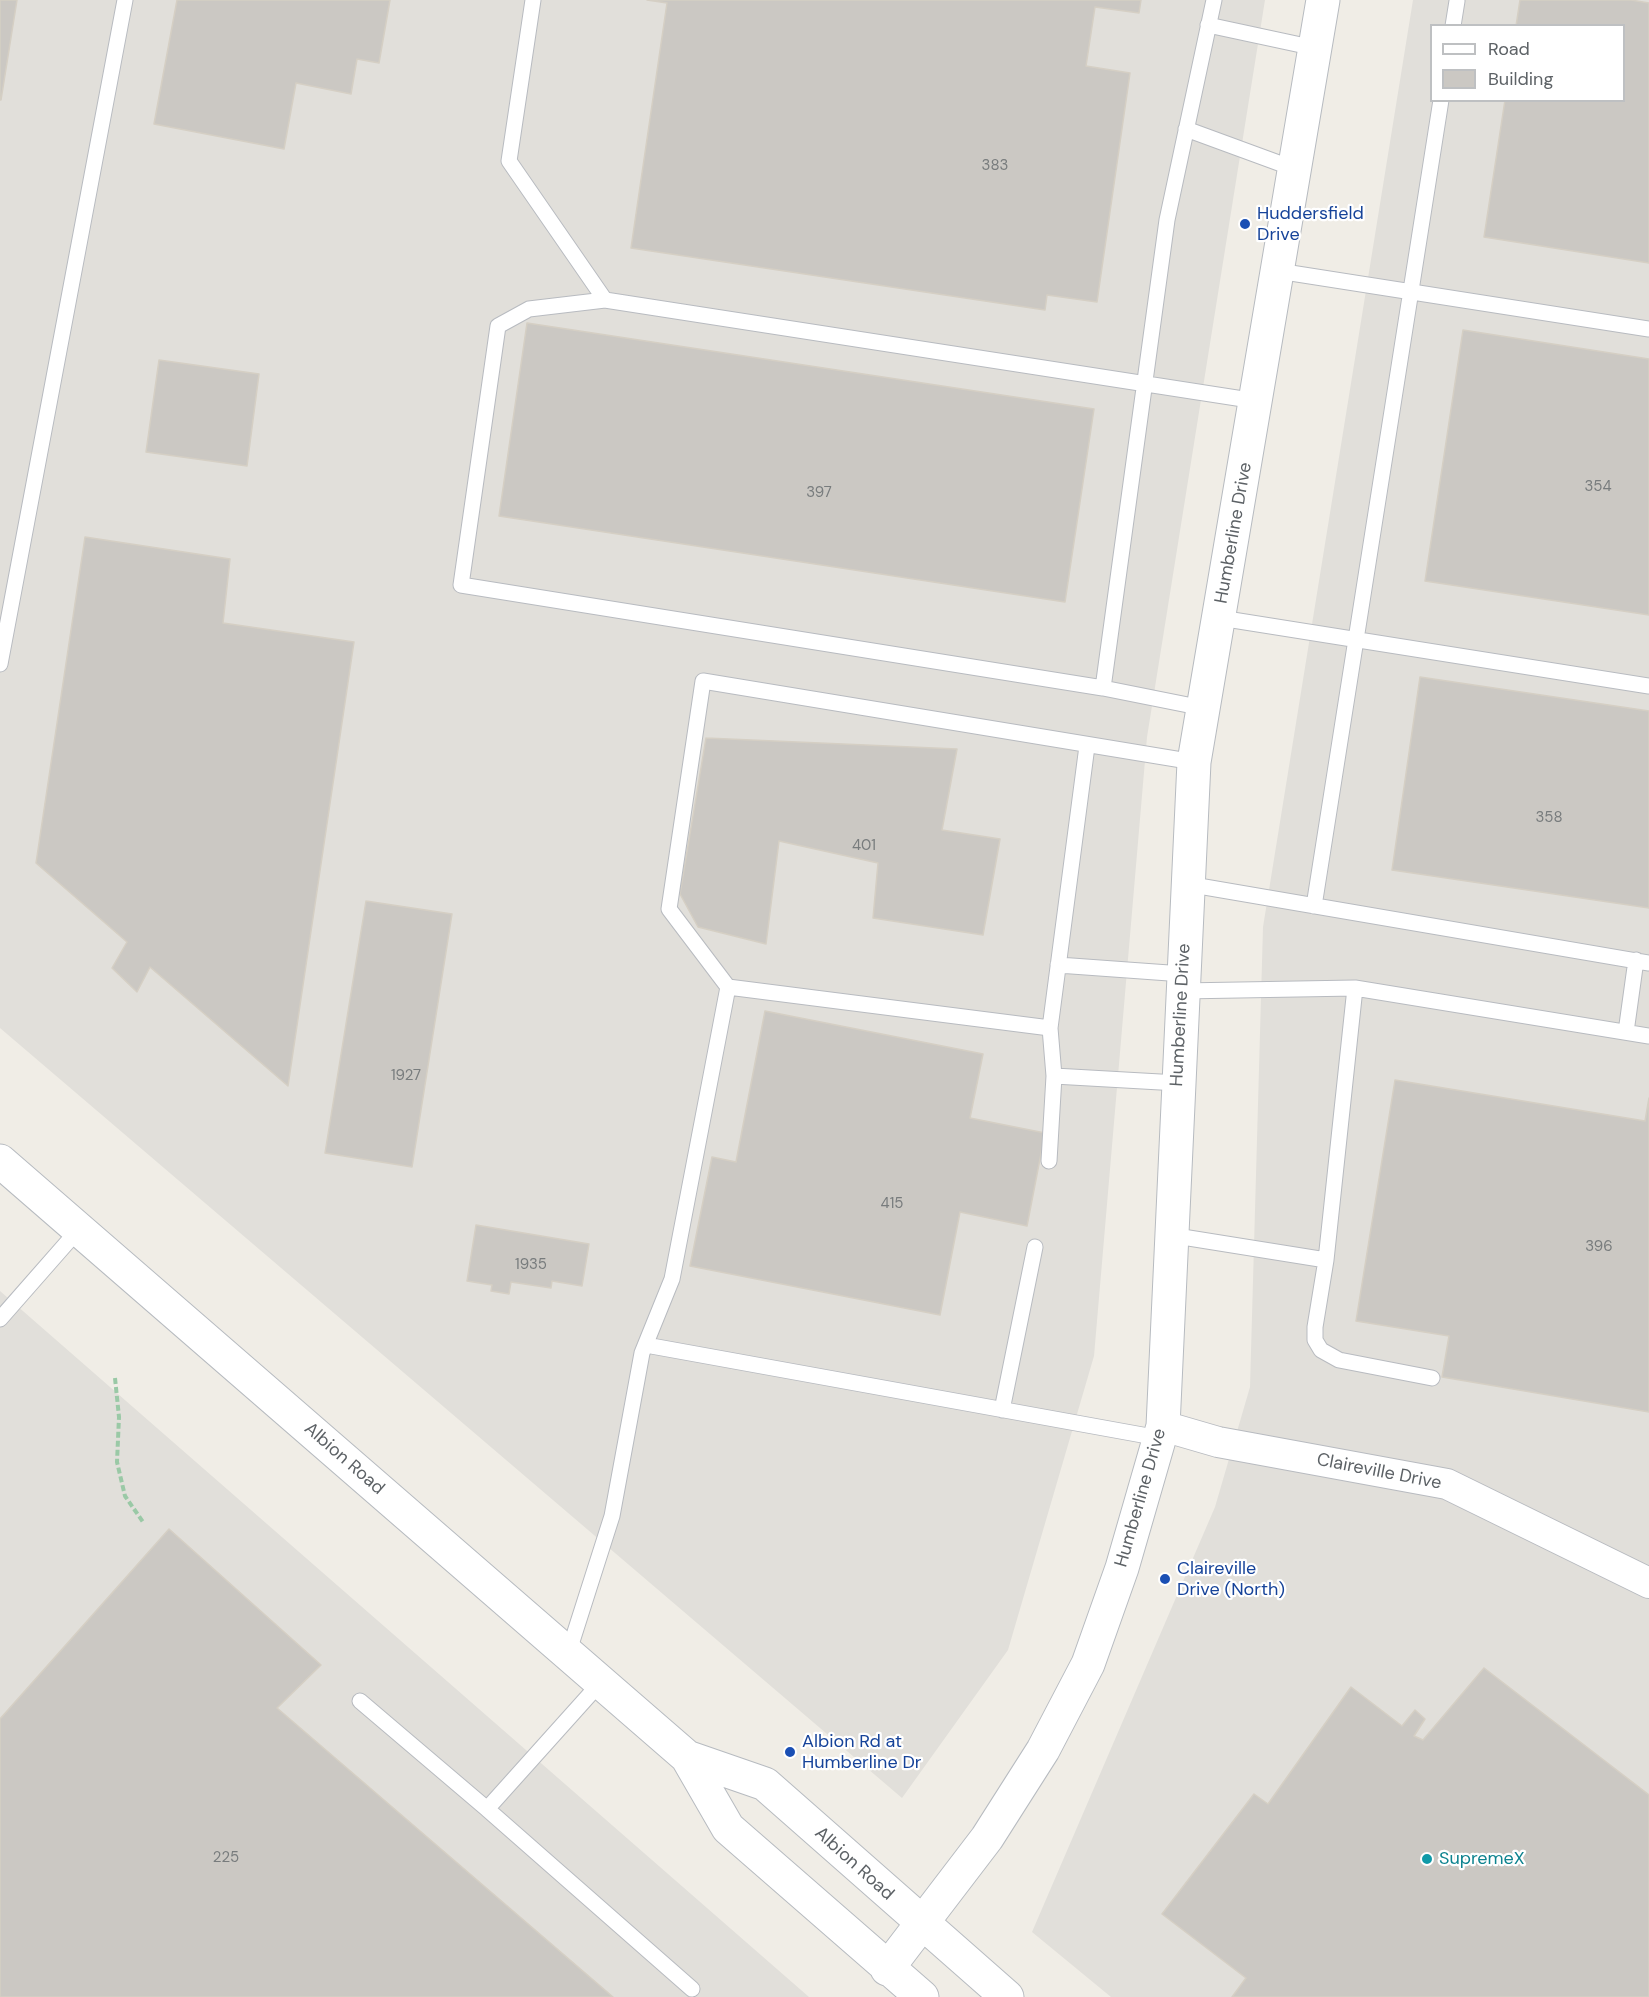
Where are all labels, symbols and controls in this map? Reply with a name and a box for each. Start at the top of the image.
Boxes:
legend [1430,24,1625,102]
text: Road [1488,37,1530,61]
text: Building [1488,67,1553,91]
house number: 383 [982,157,1008,175]
place label: Huddersfield Drive [1257,203,1364,246]
marker: Huddersfield Drive [1238,217,1252,231]
street label: Humberline Drive [1211,461,1257,605]
house number: 354 [1584,478,1612,496]
house number: 397 [806,484,832,502]
house number: 358 [1535,809,1563,827]
house number: 401 [852,837,876,855]
street label: Humberline Drive [1166,943,1196,1087]
house number: 1927 [391,1067,421,1085]
house number: 415 [881,1195,903,1213]
house number: 396 [1585,1238,1613,1256]
house number: 1935 [515,1256,547,1274]
street label: Albion Road [299,1418,389,1500]
street label: Humberline Drive [1111,1426,1171,1570]
street label: Claireville Drive [1315,1449,1443,1495]
place label: Claireville Drive (North) [1177,1558,1285,1600]
marker: Claireville Drive (North) [1158,1572,1172,1586]
place label: Albion Rd at Humberline Dr [802,1731,921,1774]
marker: Albion Rd at Humberline Dr [783,1745,797,1759]
street label: Albion Road [810,1823,898,1905]
place label: SupremeX [1439,1848,1525,1870]
house number: 225 [213,1849,239,1867]
marker: SupremeX [1420,1852,1434,1866]

